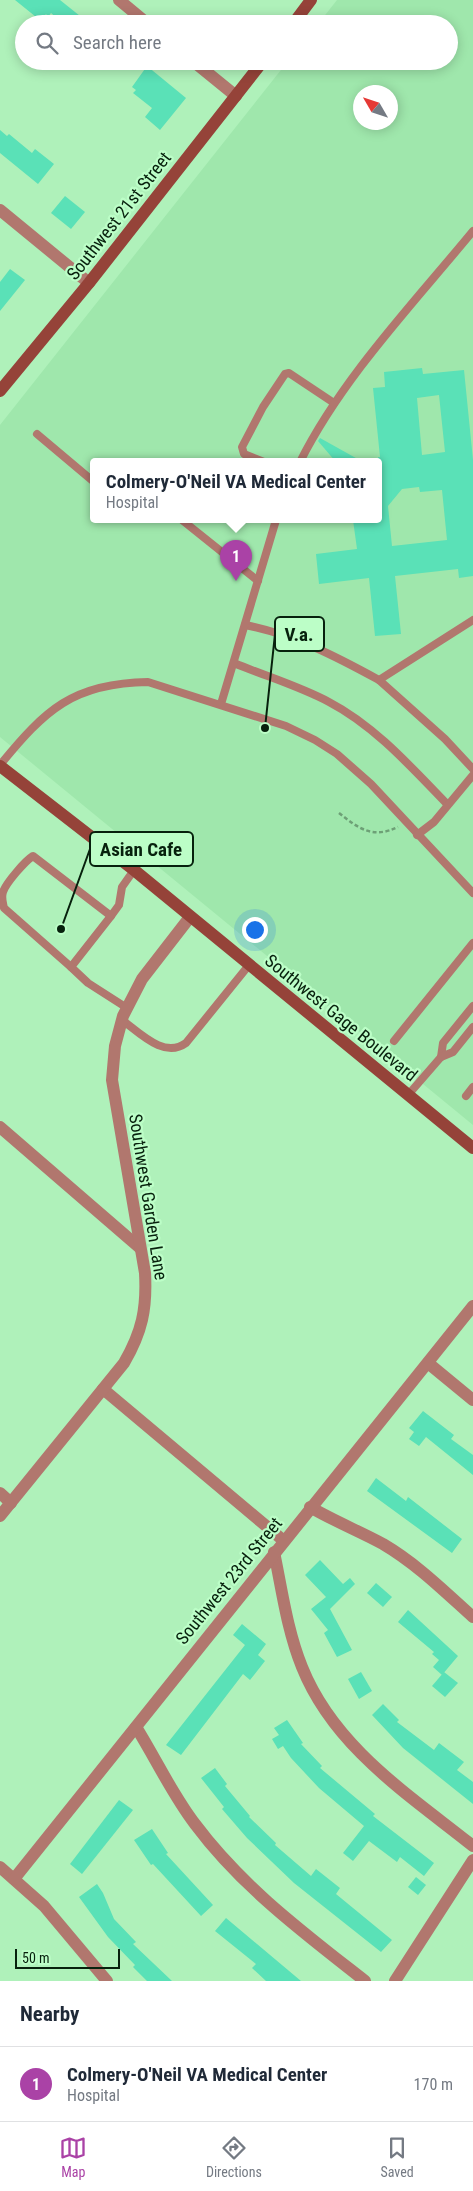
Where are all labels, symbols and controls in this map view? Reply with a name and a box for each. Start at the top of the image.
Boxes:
search box [15,15,458,70]
icon: search [33,29,61,57]
text: Search here [73,31,161,54]
north arrow [353,85,398,130]
street label: Southwest 21st Street [62,148,175,284]
popup [90,458,382,523]
text: Colmery-O'Neil VA Medical Center [106,470,366,493]
text: Hospital [106,493,159,512]
pin: 1 [220,540,252,581]
callout: V.a. [275,617,324,651]
text: V.a. [285,623,313,646]
callout: Asian Cafe [90,832,193,866]
text: Asian Cafe [100,838,182,861]
your location [242,917,268,943]
street label: Southwest Gage Boulevard [261,950,422,1086]
street label: Southwest Garden Lane [125,1112,172,1282]
street label: Southwest 23rd Street [171,1513,286,1648]
scale bar [15,1946,120,1969]
text: 50 m [22,1950,50,1966]
text: Nearby [20,2002,79,2026]
text: Colmery-O'Neil VA Medical Center [67,2063,327,2086]
text: 1 [32,2075,40,2094]
text: 170 m [414,2075,453,2094]
text: Hospital [67,2086,120,2105]
tab: Map [59,2134,87,2180]
tab: Directions [206,2134,262,2180]
tab: Saved [380,2134,414,2180]

